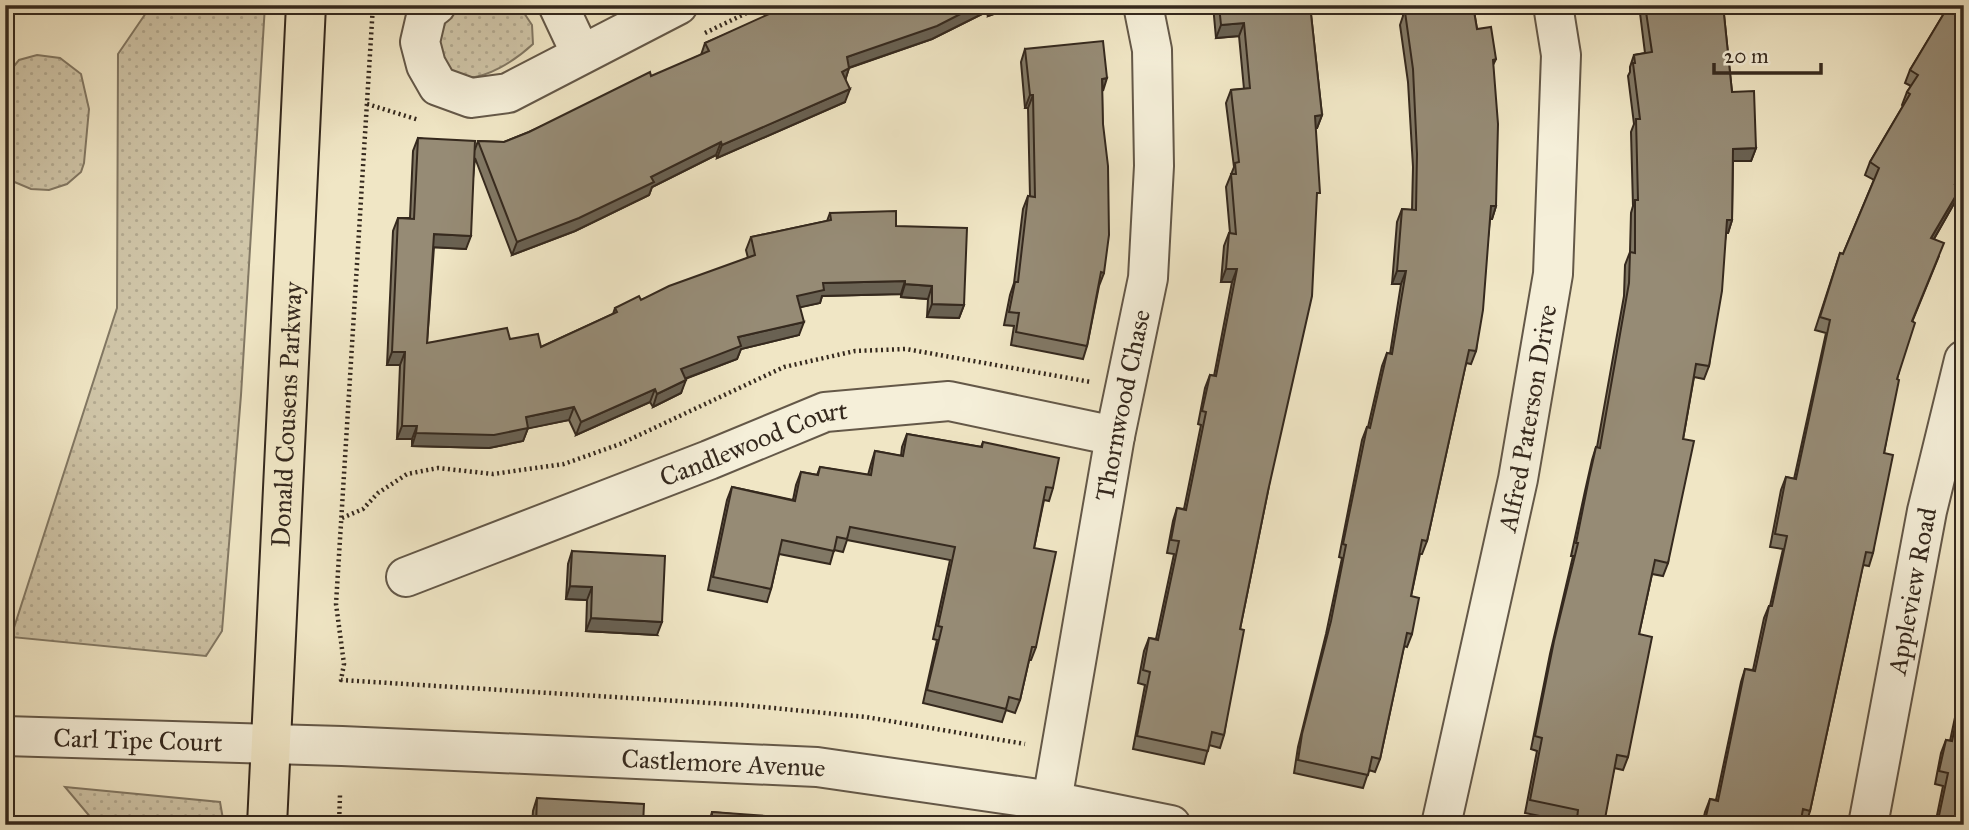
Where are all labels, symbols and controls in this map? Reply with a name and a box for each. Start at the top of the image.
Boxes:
scale bar [1714,32,1820,76]
text: 20 m [1724,43,1769,69]
street label: Donald Cousens Parkway [264,280,309,548]
street label: Alfred Paterson Drive [1491,302,1564,536]
street label: Thornwood Chase [1088,306,1157,503]
street label: Candlewood Court [655,394,849,494]
street label: Appleview Road [1880,505,1943,678]
street label: Carl Tipe Court [53,721,223,758]
street label: Castlemore Avenue [621,742,828,784]

